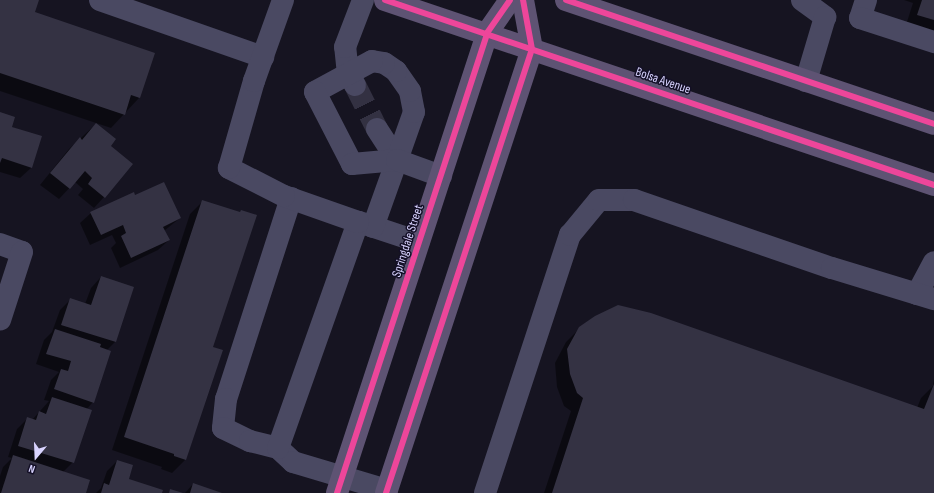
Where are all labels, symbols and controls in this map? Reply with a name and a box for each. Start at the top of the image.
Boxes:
street label: Bolsa Avenue [633,64,693,98]
street label: Springdale Street [389,203,427,279]
north arrow [16,437,56,477]
text: N [27,462,37,476]

